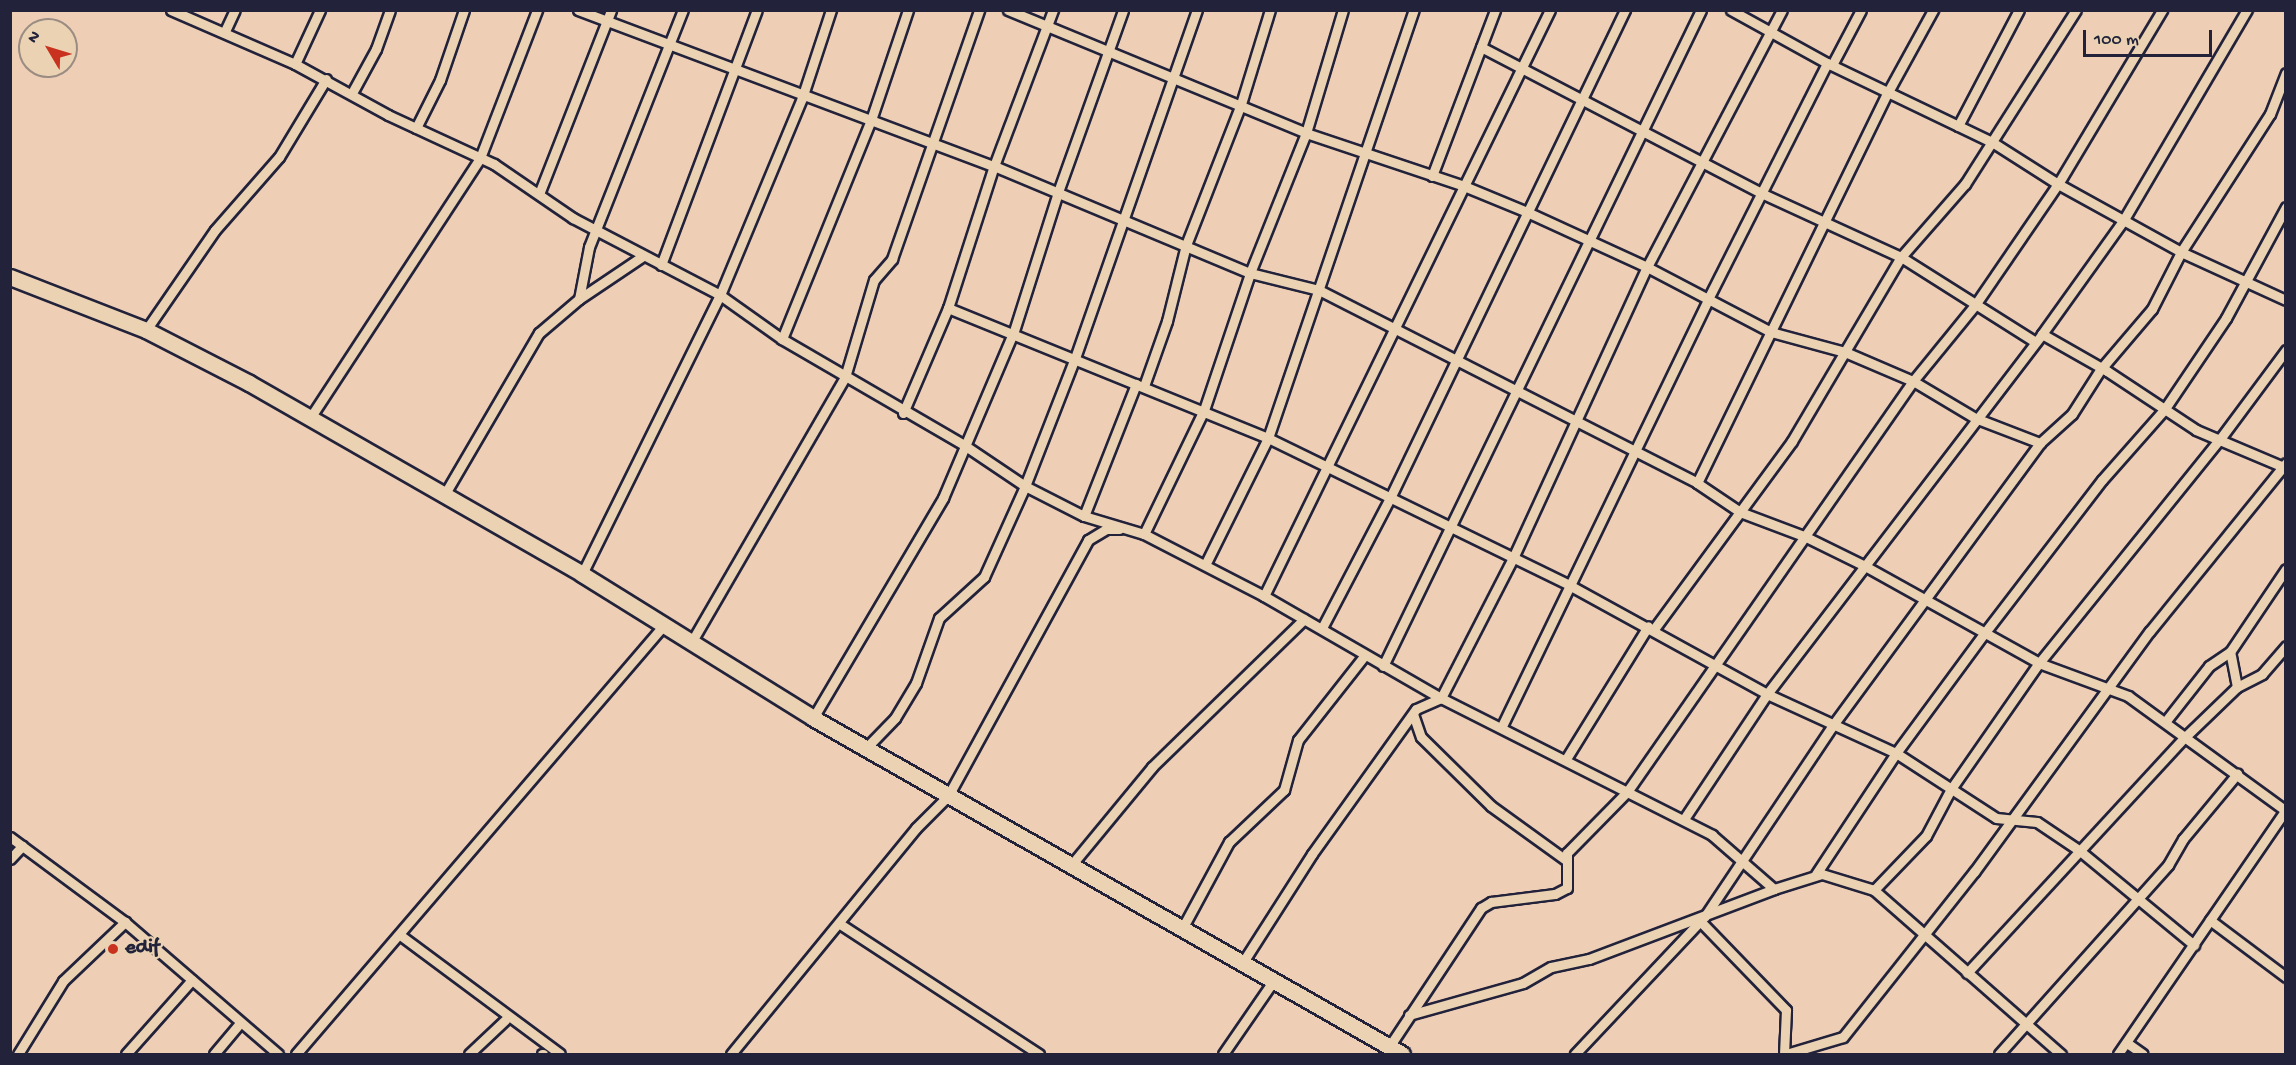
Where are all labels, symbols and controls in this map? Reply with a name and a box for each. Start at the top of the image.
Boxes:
north arrow [18,18,78,78]
scale bar [2086,18,2215,56]
text: N [24,28,46,48]
text: 100 m [2094,30,2139,51]
place label: edif [125,936,159,962]
marker: edif [106,942,120,956]

